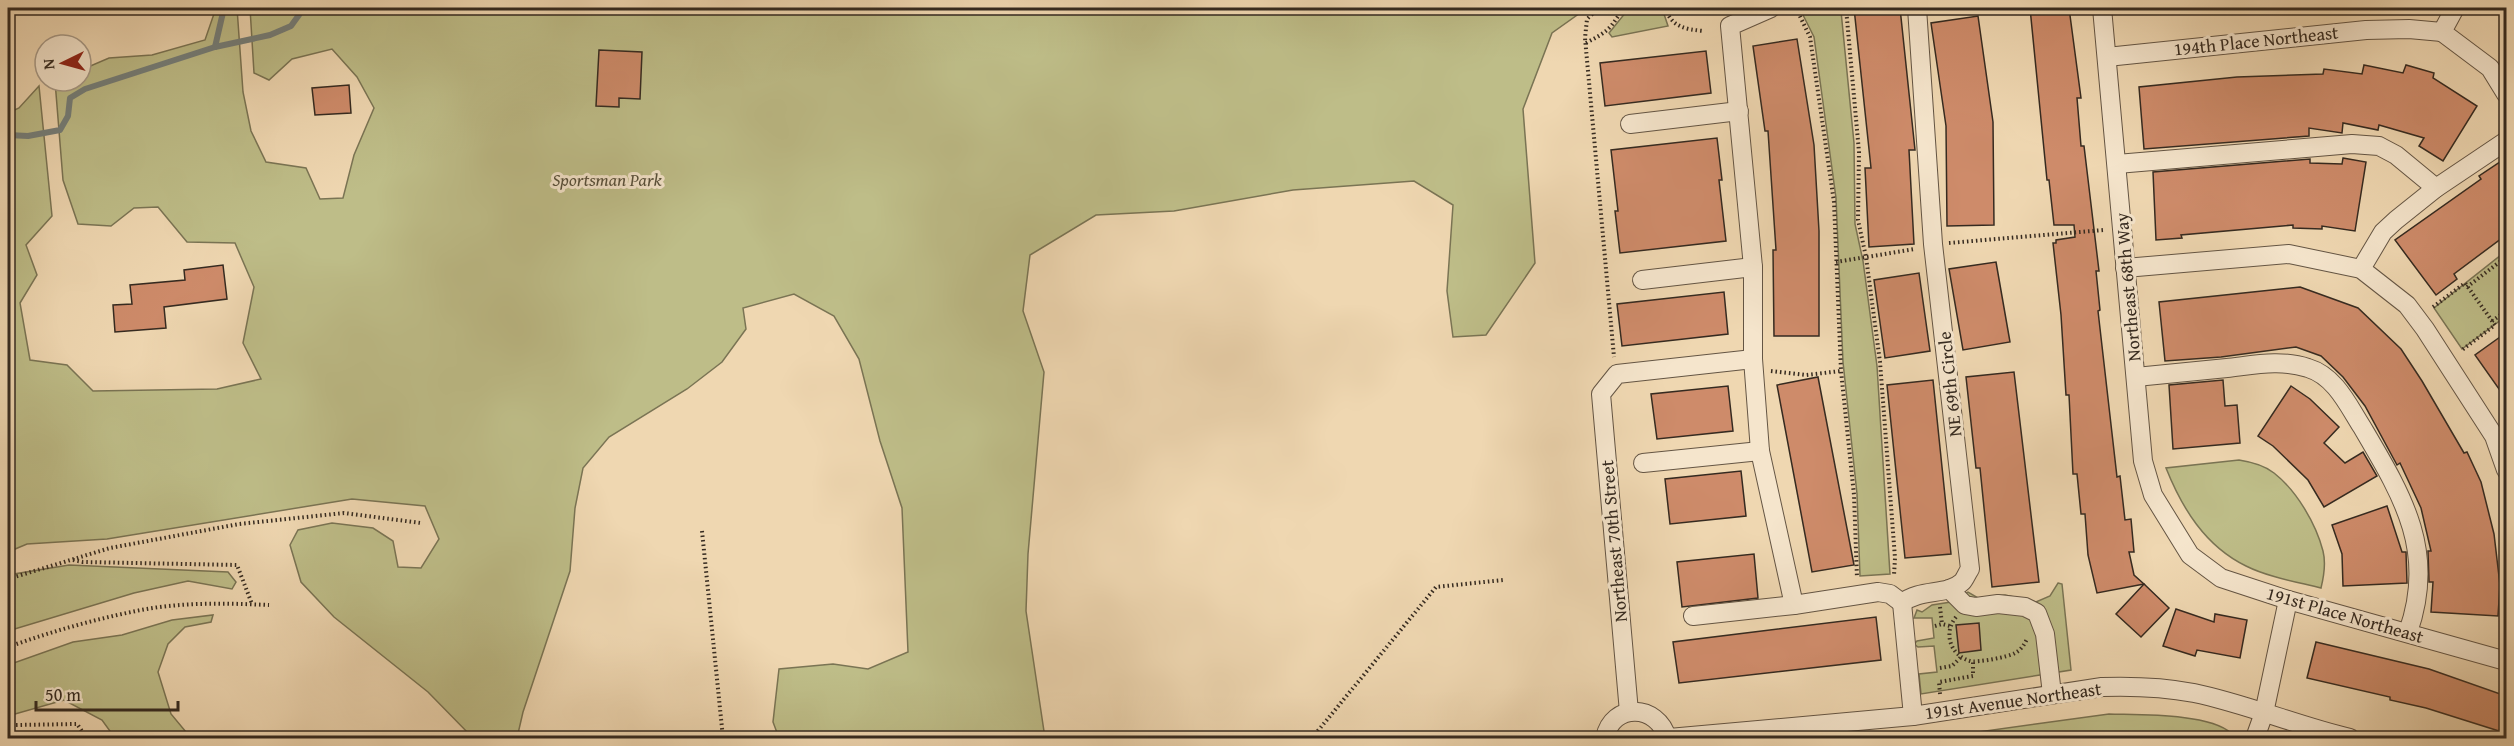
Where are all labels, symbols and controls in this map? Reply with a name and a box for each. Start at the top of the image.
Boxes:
street label: 194th Place Northeast [2172,18,2340,63]
north arrow [33,33,93,93]
text: N [36,58,60,71]
park label: Sportsman Park [552,166,663,193]
street label: Northeast 68th Way [2108,212,2147,362]
street label: NE 69th Circle [1931,330,1968,438]
street label: Northeast 70th Street [1593,458,1634,623]
street label: 191st Place Northeast [2263,579,2428,650]
scale bar [36,674,178,712]
street label: 191st Avenue Northeast [1923,675,2104,726]
text: 50 m [45,681,81,708]

